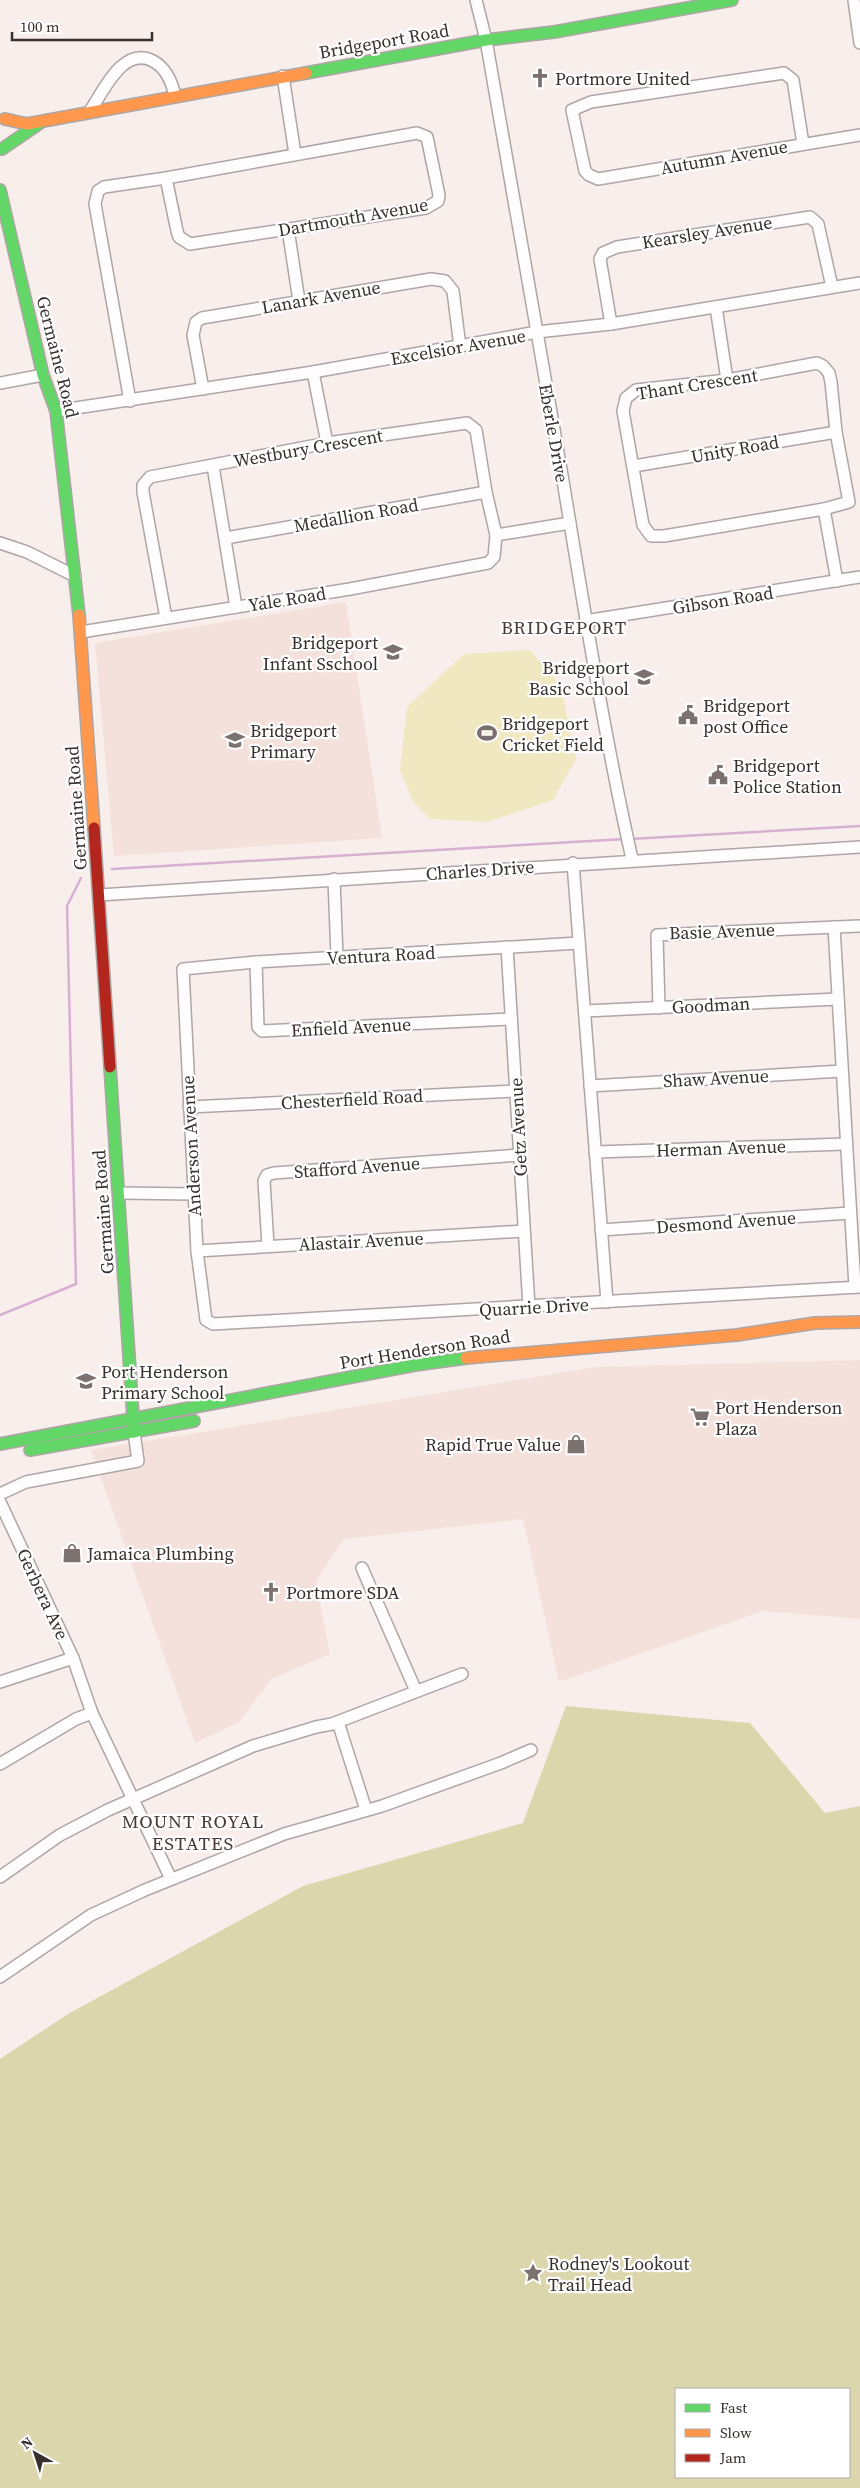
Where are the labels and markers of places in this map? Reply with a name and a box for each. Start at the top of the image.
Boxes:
place label: Portmore United [555,66,690,91]
church icon: Portmore United [529,67,551,89]
place label: Bridgeport Infant Sschool [263,630,378,676]
school or university icon: Bridgeport Infant Sschool [382,641,404,663]
place label: Bridgeport Basic School [529,655,629,701]
school or university icon: Bridgeport Basic School [633,666,655,688]
place label: Bridgeport post Office [703,693,790,739]
public building icon: Bridgeport post Office [677,704,699,726]
place label: Bridgeport Cricket Field [502,711,604,757]
place label: Bridgeport Primary [250,718,337,764]
sports icon: Bridgeport Cricket Field [476,722,498,744]
school or university icon: Bridgeport Primary [224,729,246,751]
place label: Bridgeport Police Station [733,753,842,799]
public building icon: Bridgeport Police Station [707,764,729,786]
place label: Port Henderson Primary School [101,1359,229,1405]
school or university icon: Port Henderson Primary School [75,1370,97,1392]
place label: Port Henderson Plaza [715,1395,843,1441]
supermarket icon: Port Henderson Plaza [689,1406,711,1428]
place label: Rapid True Value [425,1432,561,1457]
shop icon: Rapid True Value [565,1433,587,1455]
place label: Jamaica Plumbing [86,1541,234,1566]
shop icon: Jamaica Plumbing [61,1542,83,1564]
place label: Portmore SDA [286,1580,400,1605]
church icon: Portmore SDA [260,1581,282,1603]
place label: Rodney's Lookout Trail Head [548,2251,689,2297]
place icon: Rodney's Lookout Trail Head [522,2262,544,2284]

